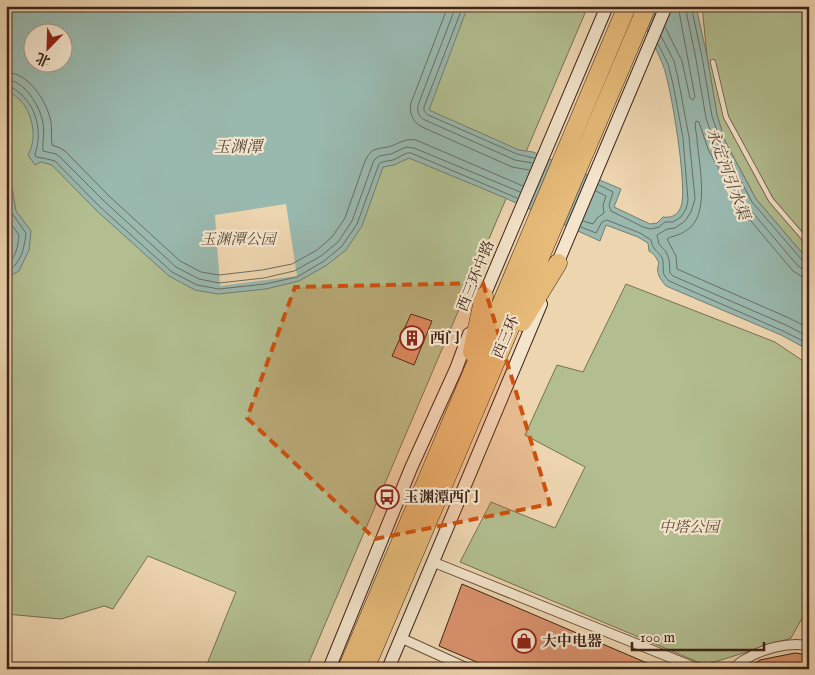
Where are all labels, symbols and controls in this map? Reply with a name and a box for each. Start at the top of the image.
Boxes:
north arrow [22,22,72,72]
text: 北 [33,48,53,70]
water label: 永定河引水渠 [701,125,753,224]
water label: 玉渊潭 [214,138,265,158]
park label: 玉渊潭公园 [200,230,277,249]
street label: 西三环中路 [453,238,499,314]
street label: 西三环 [488,313,524,361]
building icon: 西门 [399,325,425,351]
place label: 西门 [430,329,460,348]
bus stop icon: 玉渊潭西门 [374,484,400,510]
place label: 玉渊潭西门 [404,488,479,507]
park label: 中塔公园 [659,518,721,537]
scale bar [632,620,765,652]
shop icon: 大中电器 [511,628,537,654]
text: 100 m [640,628,676,647]
place label: 大中电器 [542,632,602,651]

